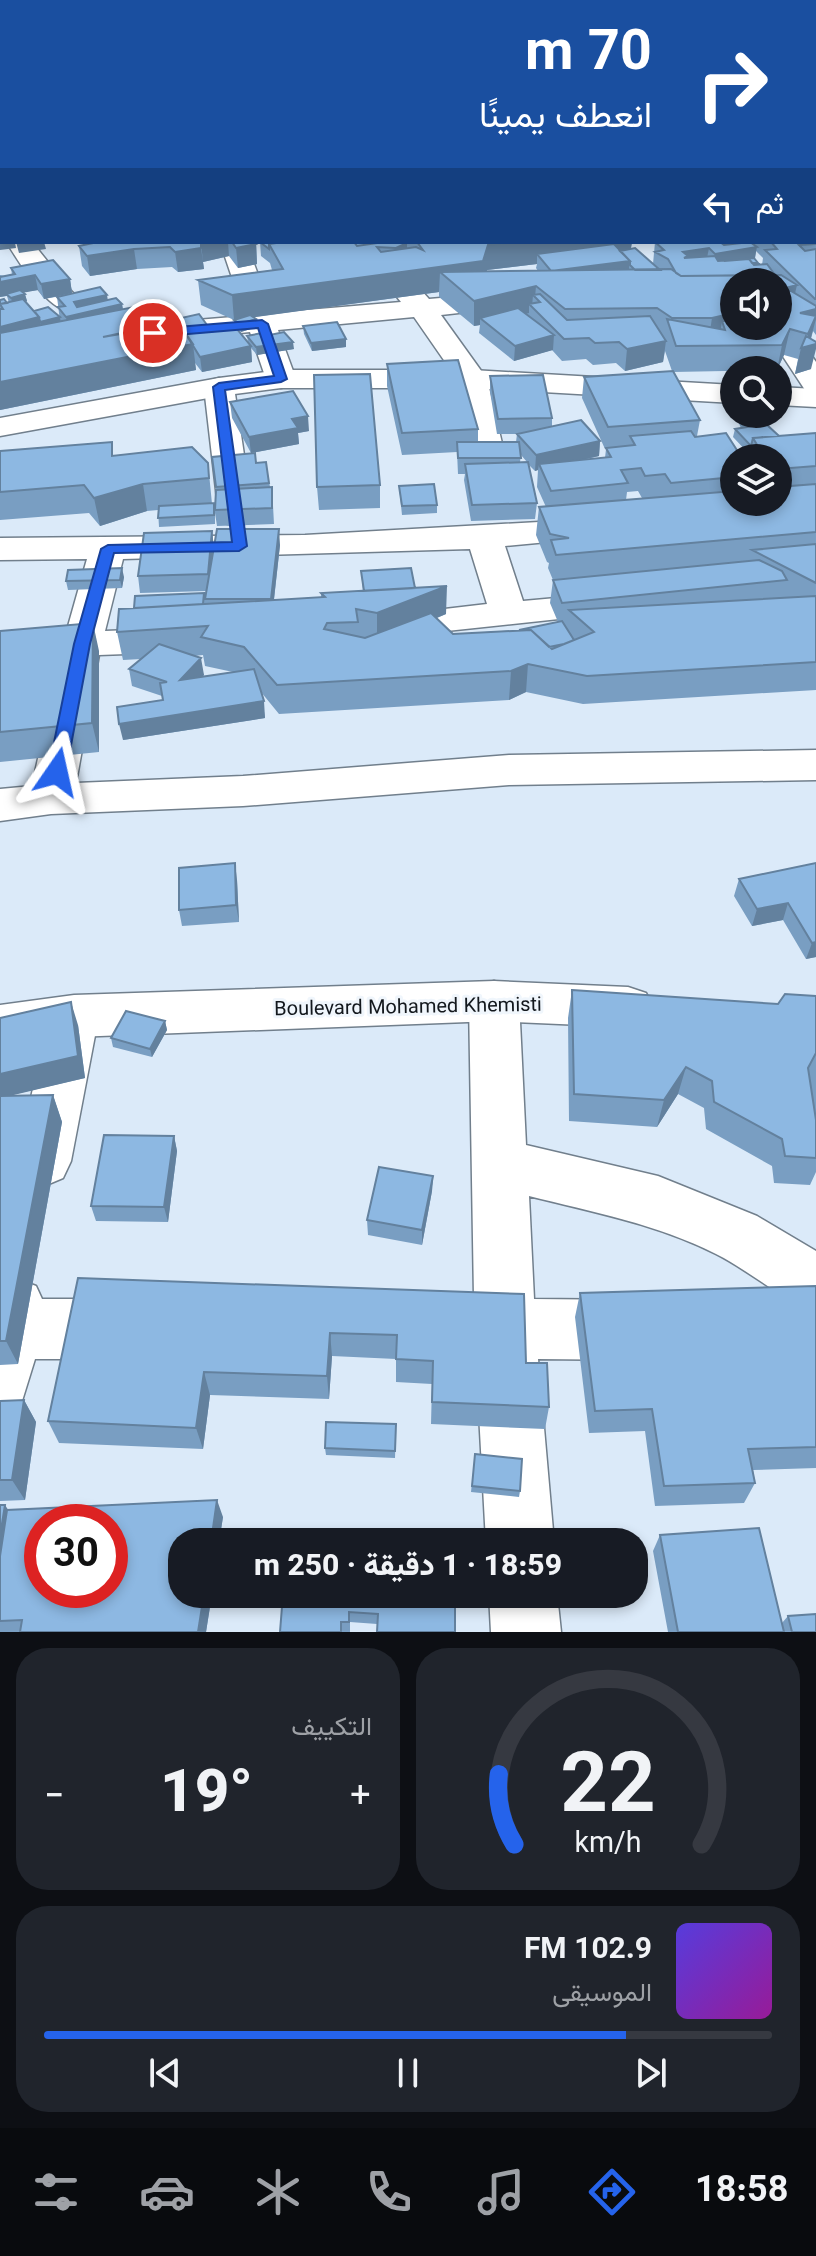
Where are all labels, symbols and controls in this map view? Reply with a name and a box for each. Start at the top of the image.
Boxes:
text: 70 m [525,12,652,99]
icon: right [680,32,784,136]
text: انعطف يمينًا [479,90,652,146]
text: ثم [756,183,784,230]
icon: left [696,184,740,228]
map controls [720,268,792,516]
button: sound [720,268,792,340]
pin [119,299,187,367]
icon: arrive [131,311,175,355]
button: search [720,356,792,428]
button: layers [720,444,792,516]
position arrow [15,730,99,814]
street label: Boulevard Mohamed Khemisti [274,990,542,1026]
speed limit sign: 30 [24,1504,128,1608]
text: 18:59 · 1 دقيقة · 250 m [254,1544,562,1591]
text: التكييف [291,1708,372,1749]
text: 22 [560,1726,656,1856]
text: 19° [160,1749,253,1843]
text: − [44,1761,65,1830]
text: + [348,1761,372,1830]
text: km/h [574,1823,642,1867]
text: 102.9 FM [524,1927,652,1974]
text: الموسيقى [552,1974,652,2015]
icon: previous [143,2051,187,2095]
icon: pause [386,2051,430,2095]
icon: next [629,2051,673,2095]
icon: filters [28,2164,84,2220]
icon: car [139,2164,195,2220]
icon: climate [250,2164,306,2220]
icon: phone [361,2164,417,2220]
icon: music [473,2164,529,2220]
icon: directions [584,2164,640,2220]
text: 18:58 [695,2164,788,2220]

